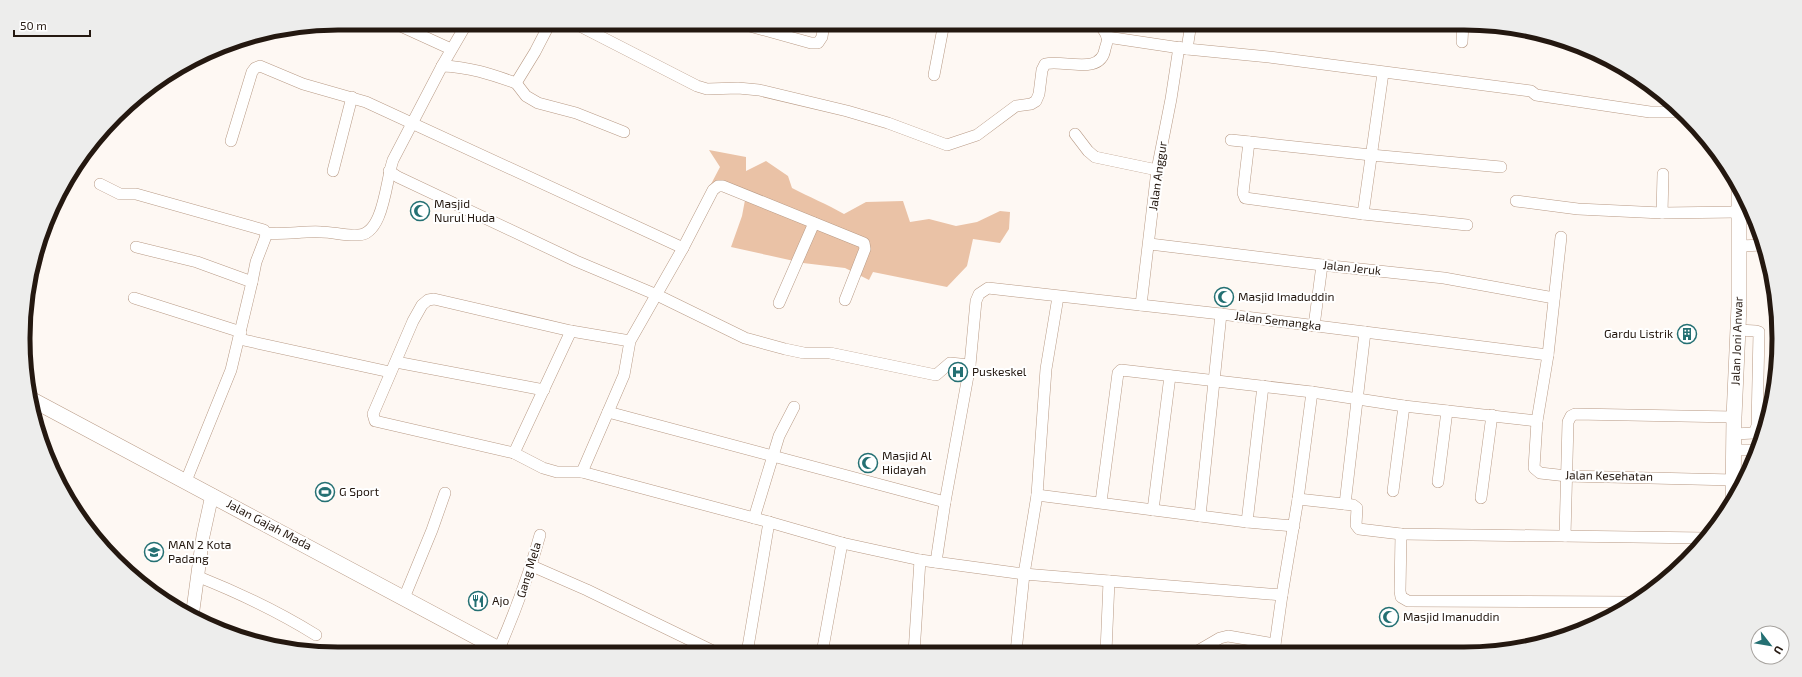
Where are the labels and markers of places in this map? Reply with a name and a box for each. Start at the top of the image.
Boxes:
place label: Masjid Nurul Huda [434,196,495,224]
mosque icon: Masjid Nurul Huda [409,200,431,222]
mosque icon: Masjid Imaduddin [1213,286,1235,308]
place label: Masjid Imaduddin [1238,289,1334,304]
building icon: Gardu Listrik [1676,323,1698,345]
place label: Gardu Listrik [1604,326,1673,340]
hospital icon: Puskeskel [947,361,969,383]
place label: Puskeskel [972,364,1027,378]
place label: Masjid Al Hidayah [882,448,932,476]
mosque icon: Masjid Al Hidayah [857,452,879,474]
sports icon: G Sport [314,481,336,503]
place label: G Sport [339,484,380,498]
place label: MAN 2 Kota Padang [168,537,231,565]
school or university icon: MAN 2 Kota Padang [143,541,165,563]
restaurant icon: Ajo [467,590,489,612]
place label: Ajo [492,593,509,608]
mosque icon: Masjid Imanuddin [1378,606,1400,628]
place label: Masjid Imanuddin [1403,609,1500,624]

